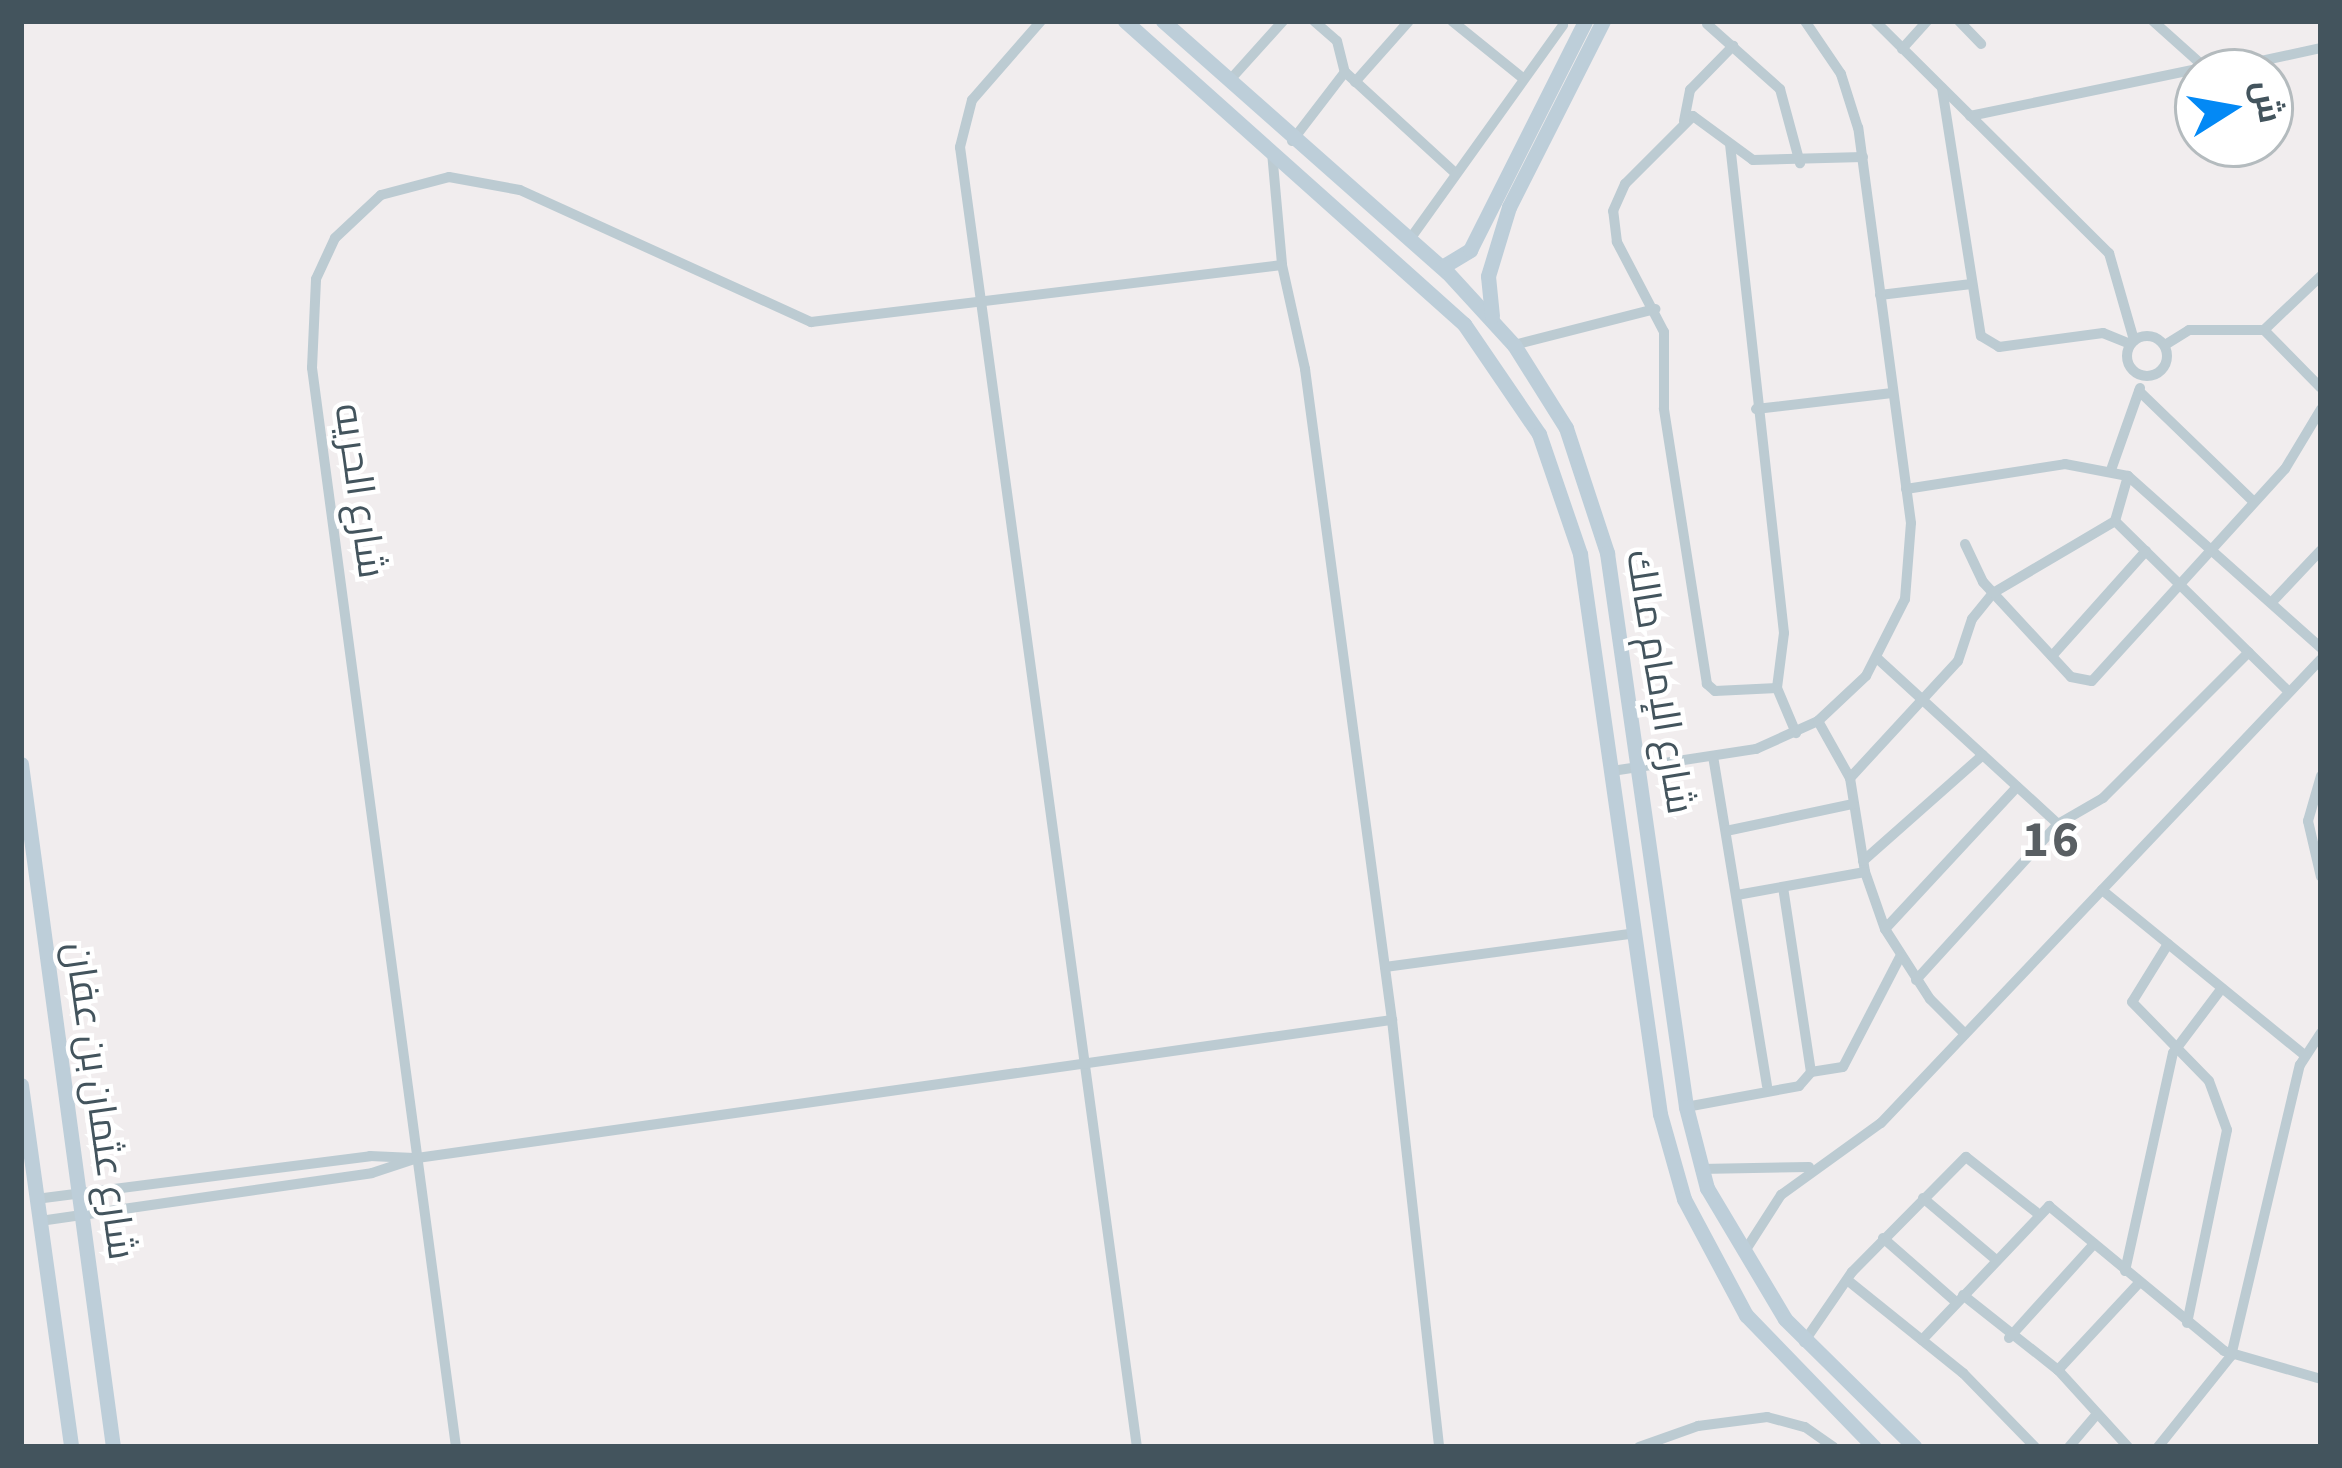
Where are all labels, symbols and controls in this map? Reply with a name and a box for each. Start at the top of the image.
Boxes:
north arrow [2174,48,2294,168]
text: ش [2240,76,2294,127]
street label: شارع الحريه [324,401,394,581]
street label: شارع الإمام مالك [1615,547,1703,817]
district label: 16 [2022,809,2082,871]
street label: شارع عثمان بن عفان [54,939,144,1263]

